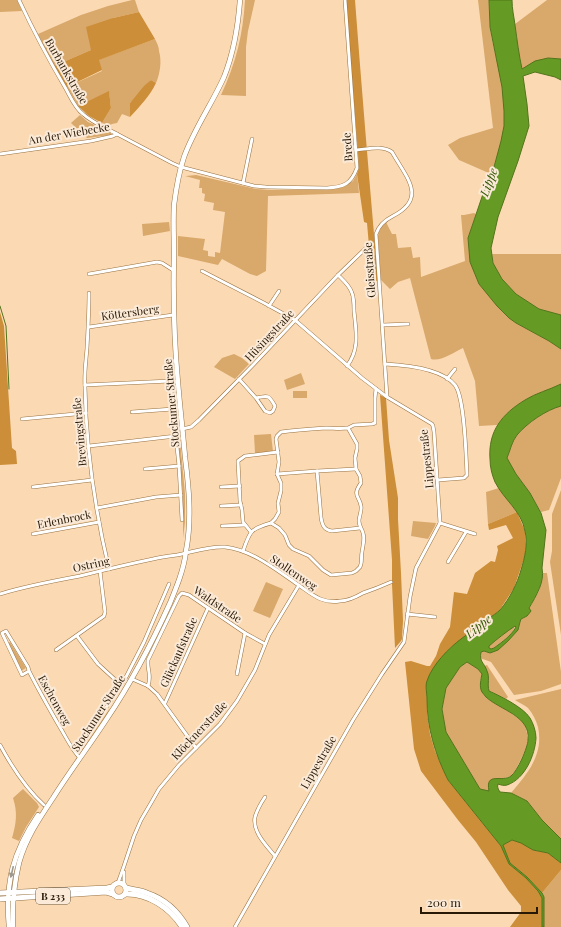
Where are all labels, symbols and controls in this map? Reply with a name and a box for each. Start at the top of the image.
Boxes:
street label: Burbankstraße [42,35,92,107]
street label: An der Wiebecke [26,118,111,148]
street label: Brede [338,132,355,162]
water label: Lippe [475,166,500,199]
street label: Gleisstraße [360,241,378,298]
street label: Köttersberg [100,300,160,323]
street label: Hüsingstraße [241,305,297,364]
street label: Stockumer Straße [160,358,182,448]
street label: Brevingstraße [68,397,89,467]
street label: Lippestraße [415,428,437,489]
street label: Erlenbrock [36,506,92,532]
street label: Stollenweg [268,551,321,593]
street label: Ostring [71,553,111,575]
street label: Waldstraße [190,582,246,626]
water label: Lippe [461,611,494,642]
street label: Glückaufstraße [156,614,200,689]
street label: Stockumer Straße [68,671,129,754]
street label: Eschenweg [35,672,75,728]
street label: Klöcknerstraße [168,697,231,763]
street label: Lippestraße [297,732,340,791]
one-way arrow [8,866,14,878]
road number: B 233 [36,888,70,904]
scale bar [421,889,537,915]
text: 200 m [427,894,461,910]

